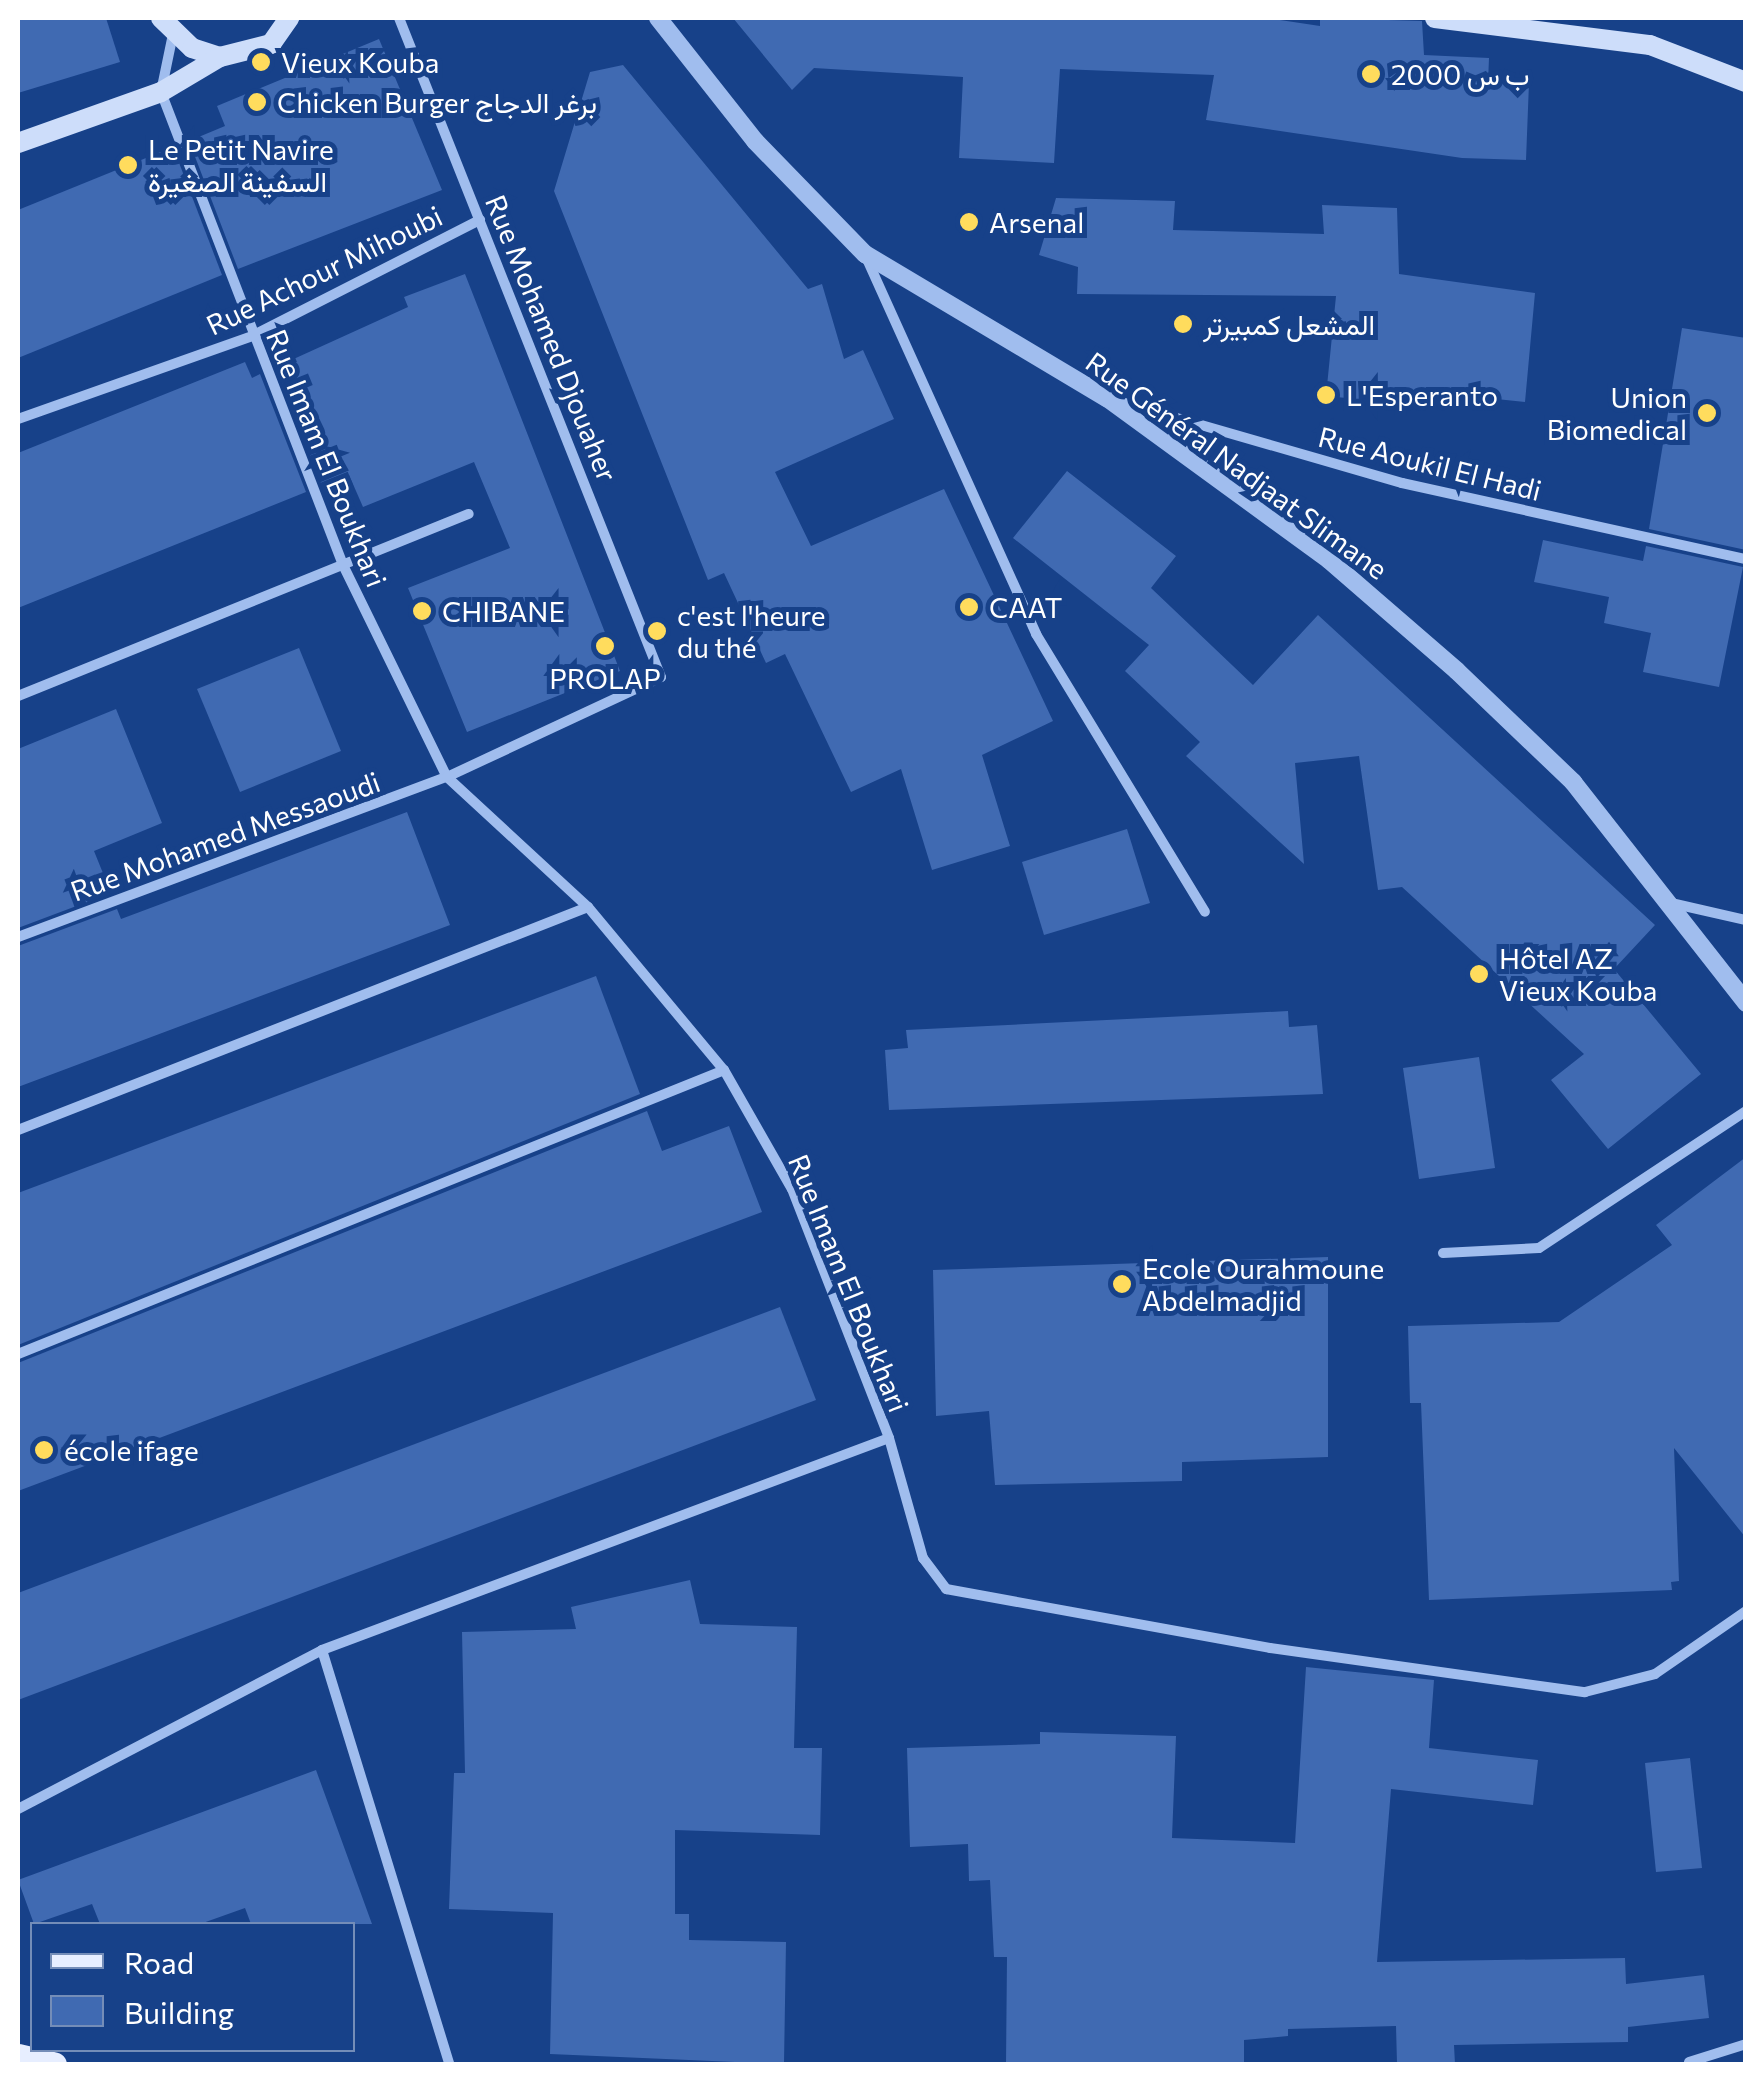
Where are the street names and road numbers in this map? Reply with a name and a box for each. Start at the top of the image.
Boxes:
street label: Rue Mohamed Djouaher [479,190,625,486]
street label: Rue Achour Mihoubi [201,198,447,342]
street label: Rue Imam El Boukhari [260,324,394,592]
street label: Rue Général Nadjaat Slimane [1080,344,1394,586]
street label: Rue Aoukil El Hadi [1315,419,1545,507]
street label: Rue Mohamed Messaoudi [66,764,384,908]
street label: Rue Imam El Boukhari [782,1149,916,1417]

